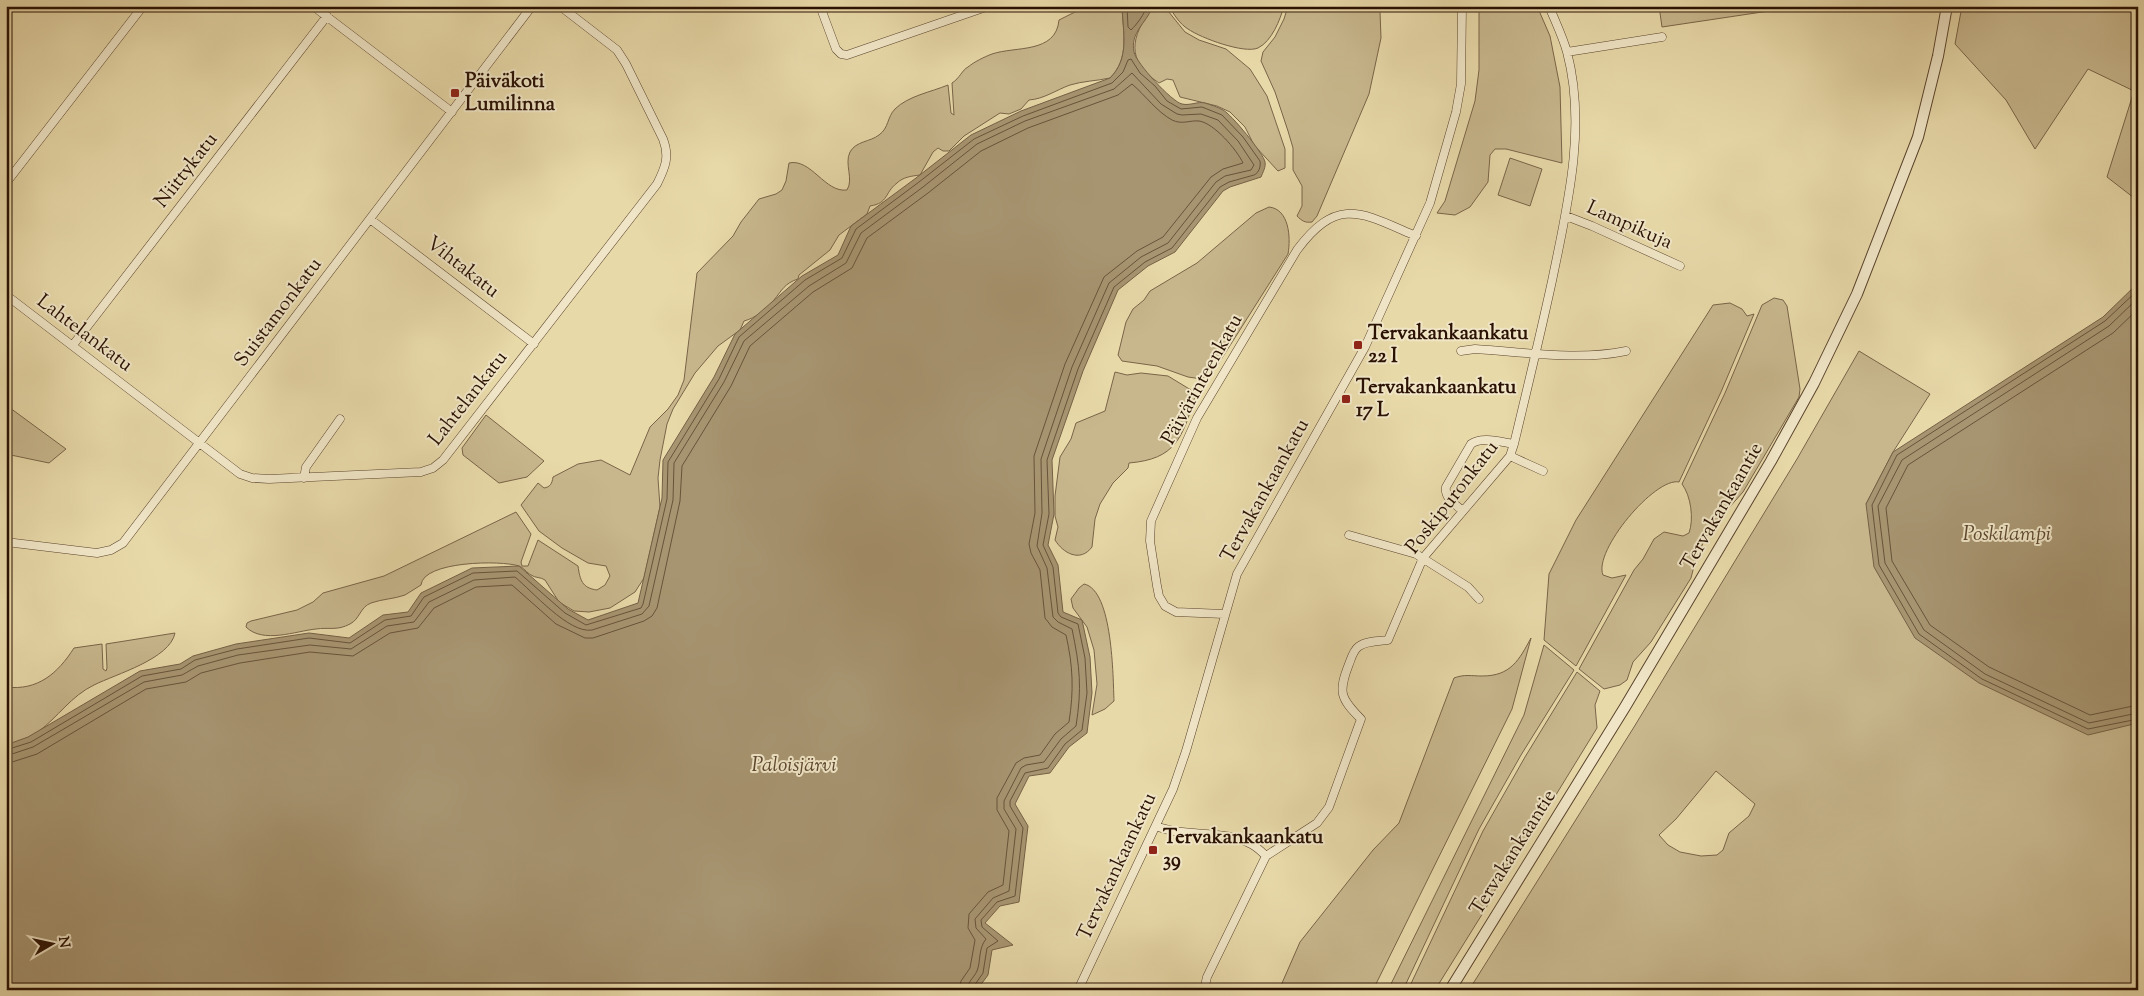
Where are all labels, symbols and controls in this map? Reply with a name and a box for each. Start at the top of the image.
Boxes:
place label: Päiväkoti Lumilinna [465,68,556,120]
marker: Päiväkoti Lumilinna [449,87,461,99]
street label: Niittykatu [148,127,226,215]
street label: Lampikuja [1581,194,1677,258]
street label: Vihtakatu [419,230,505,306]
street label: Suistamonkatu [228,252,330,374]
street label: Lahtelankatu [30,288,139,380]
street label: Päivärinteenkatu [1155,309,1251,451]
place label: Tervakankaankatu 22 I [1368,320,1529,372]
marker: Tervakankaankatu 22 I [1352,339,1364,351]
street label: Lahtelankatu [423,345,516,453]
place label: Tervakankaankatu 17 L [1356,374,1517,426]
marker: Tervakankaankatu 17 L [1340,393,1352,405]
street label: Tervakankaankatu [1214,414,1318,568]
street label: Poskipuronkatu [1399,435,1507,561]
street label: Tervakankaantie [1675,438,1771,576]
water label: Poskilampi [1963,520,2051,550]
water label: Paloisjärvi [752,751,836,781]
street label: Tervakankaantie [1464,784,1564,922]
street label: Tervakankaankatu [1071,788,1165,946]
place label: Tervakankaankatu 39 [1163,824,1324,876]
marker: Tervakankaankatu 39 [1147,844,1159,856]
north arrow [28,918,78,968]
text: N [52,935,74,949]

